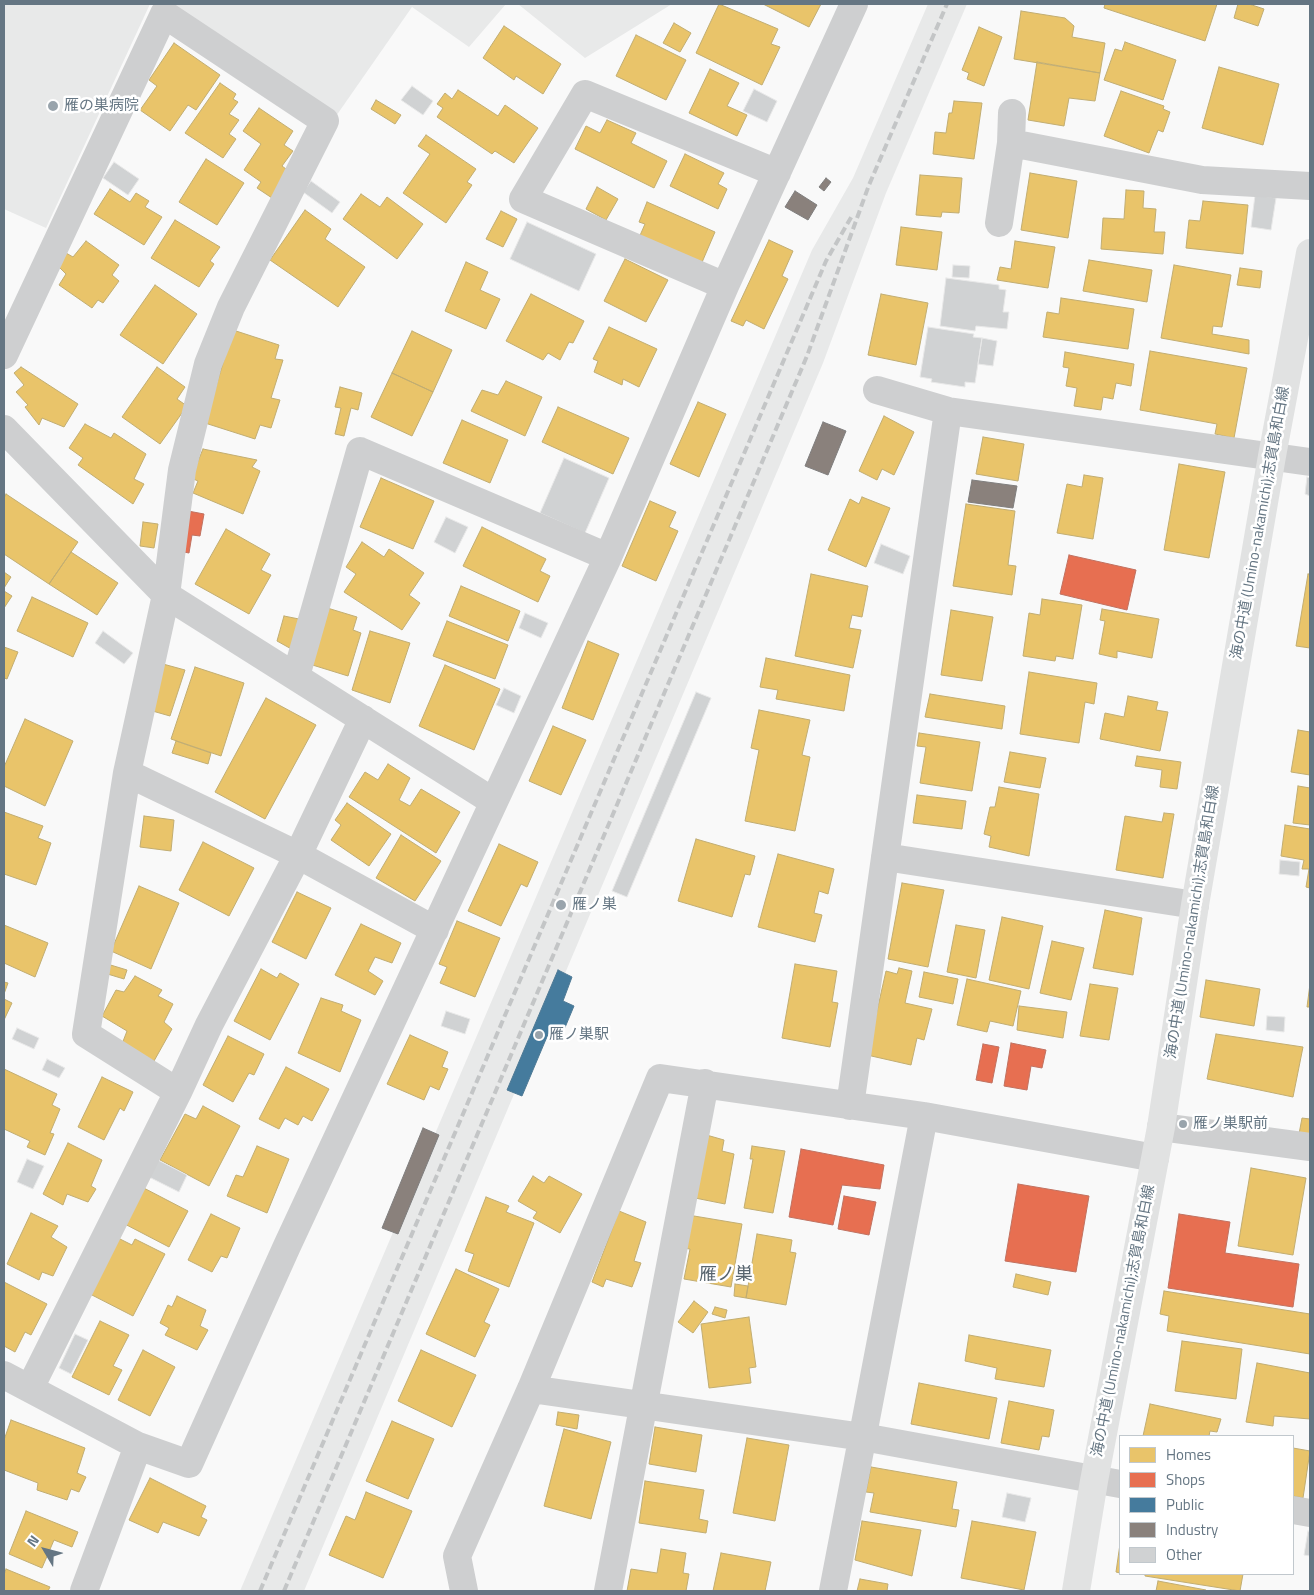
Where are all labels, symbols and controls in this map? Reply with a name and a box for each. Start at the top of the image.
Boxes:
place label: 雁の巣病院 [64,97,139,115]
marker: 雁の巣病院 [46,99,60,113]
street label: 海の中道 (Umino-nakamichi);志賀島和白線 [1228,385,1294,661]
street label: 海の中道 (Umino-nakamichi);志賀島和白線 [1162,784,1224,1060]
place label: 雁ノ巣 [572,896,617,914]
marker: 雁ノ巣 [554,898,568,912]
place label: 雁ノ巣駅 [549,1026,609,1044]
marker: 雁ノ巣駅 [533,1029,545,1041]
place label: 雁ノ巣駅前 [1193,1115,1268,1133]
marker: 雁ノ巣駅前 [1177,1118,1189,1130]
street label: 海の中道 (Umino-nakamichi);志賀島和白線 [1089,1183,1159,1459]
district label: 雁ノ巣 [699,1265,753,1287]
legend [1119,1435,1294,1575]
text: Homes [1166,1443,1211,1466]
text: Shops [1166,1468,1205,1491]
text: Public [1166,1493,1204,1516]
text: Industry [1166,1518,1218,1541]
north arrow [20,1525,70,1575]
text: N [21,1530,44,1551]
text: Other [1166,1543,1202,1566]

